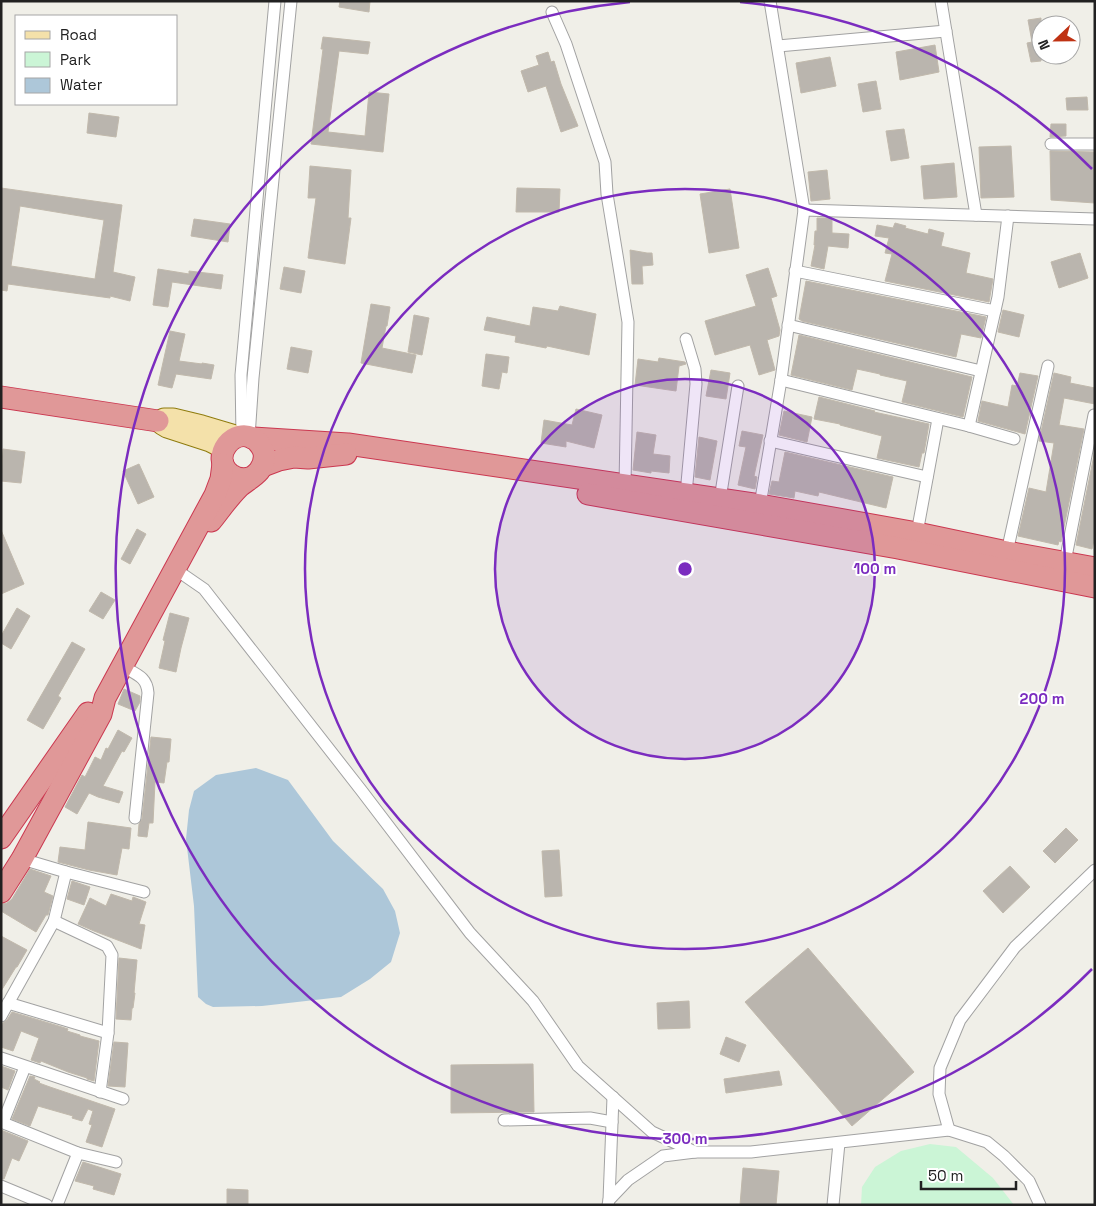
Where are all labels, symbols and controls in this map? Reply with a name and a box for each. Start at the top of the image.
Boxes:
legend [15,15,178,105]
north arrow [1031,15,1081,65]
text: Road [60,25,97,44]
text: N [1034,37,1054,53]
text: Park [60,50,91,69]
text: Water [60,75,103,94]
text: 100 m [854,559,896,578]
centre of rings [676,560,694,578]
text: 200 m [1020,689,1064,708]
text: 300 m [662,1129,708,1148]
scale bar [921,1158,1016,1190]
text: 50 m [928,1166,963,1185]

